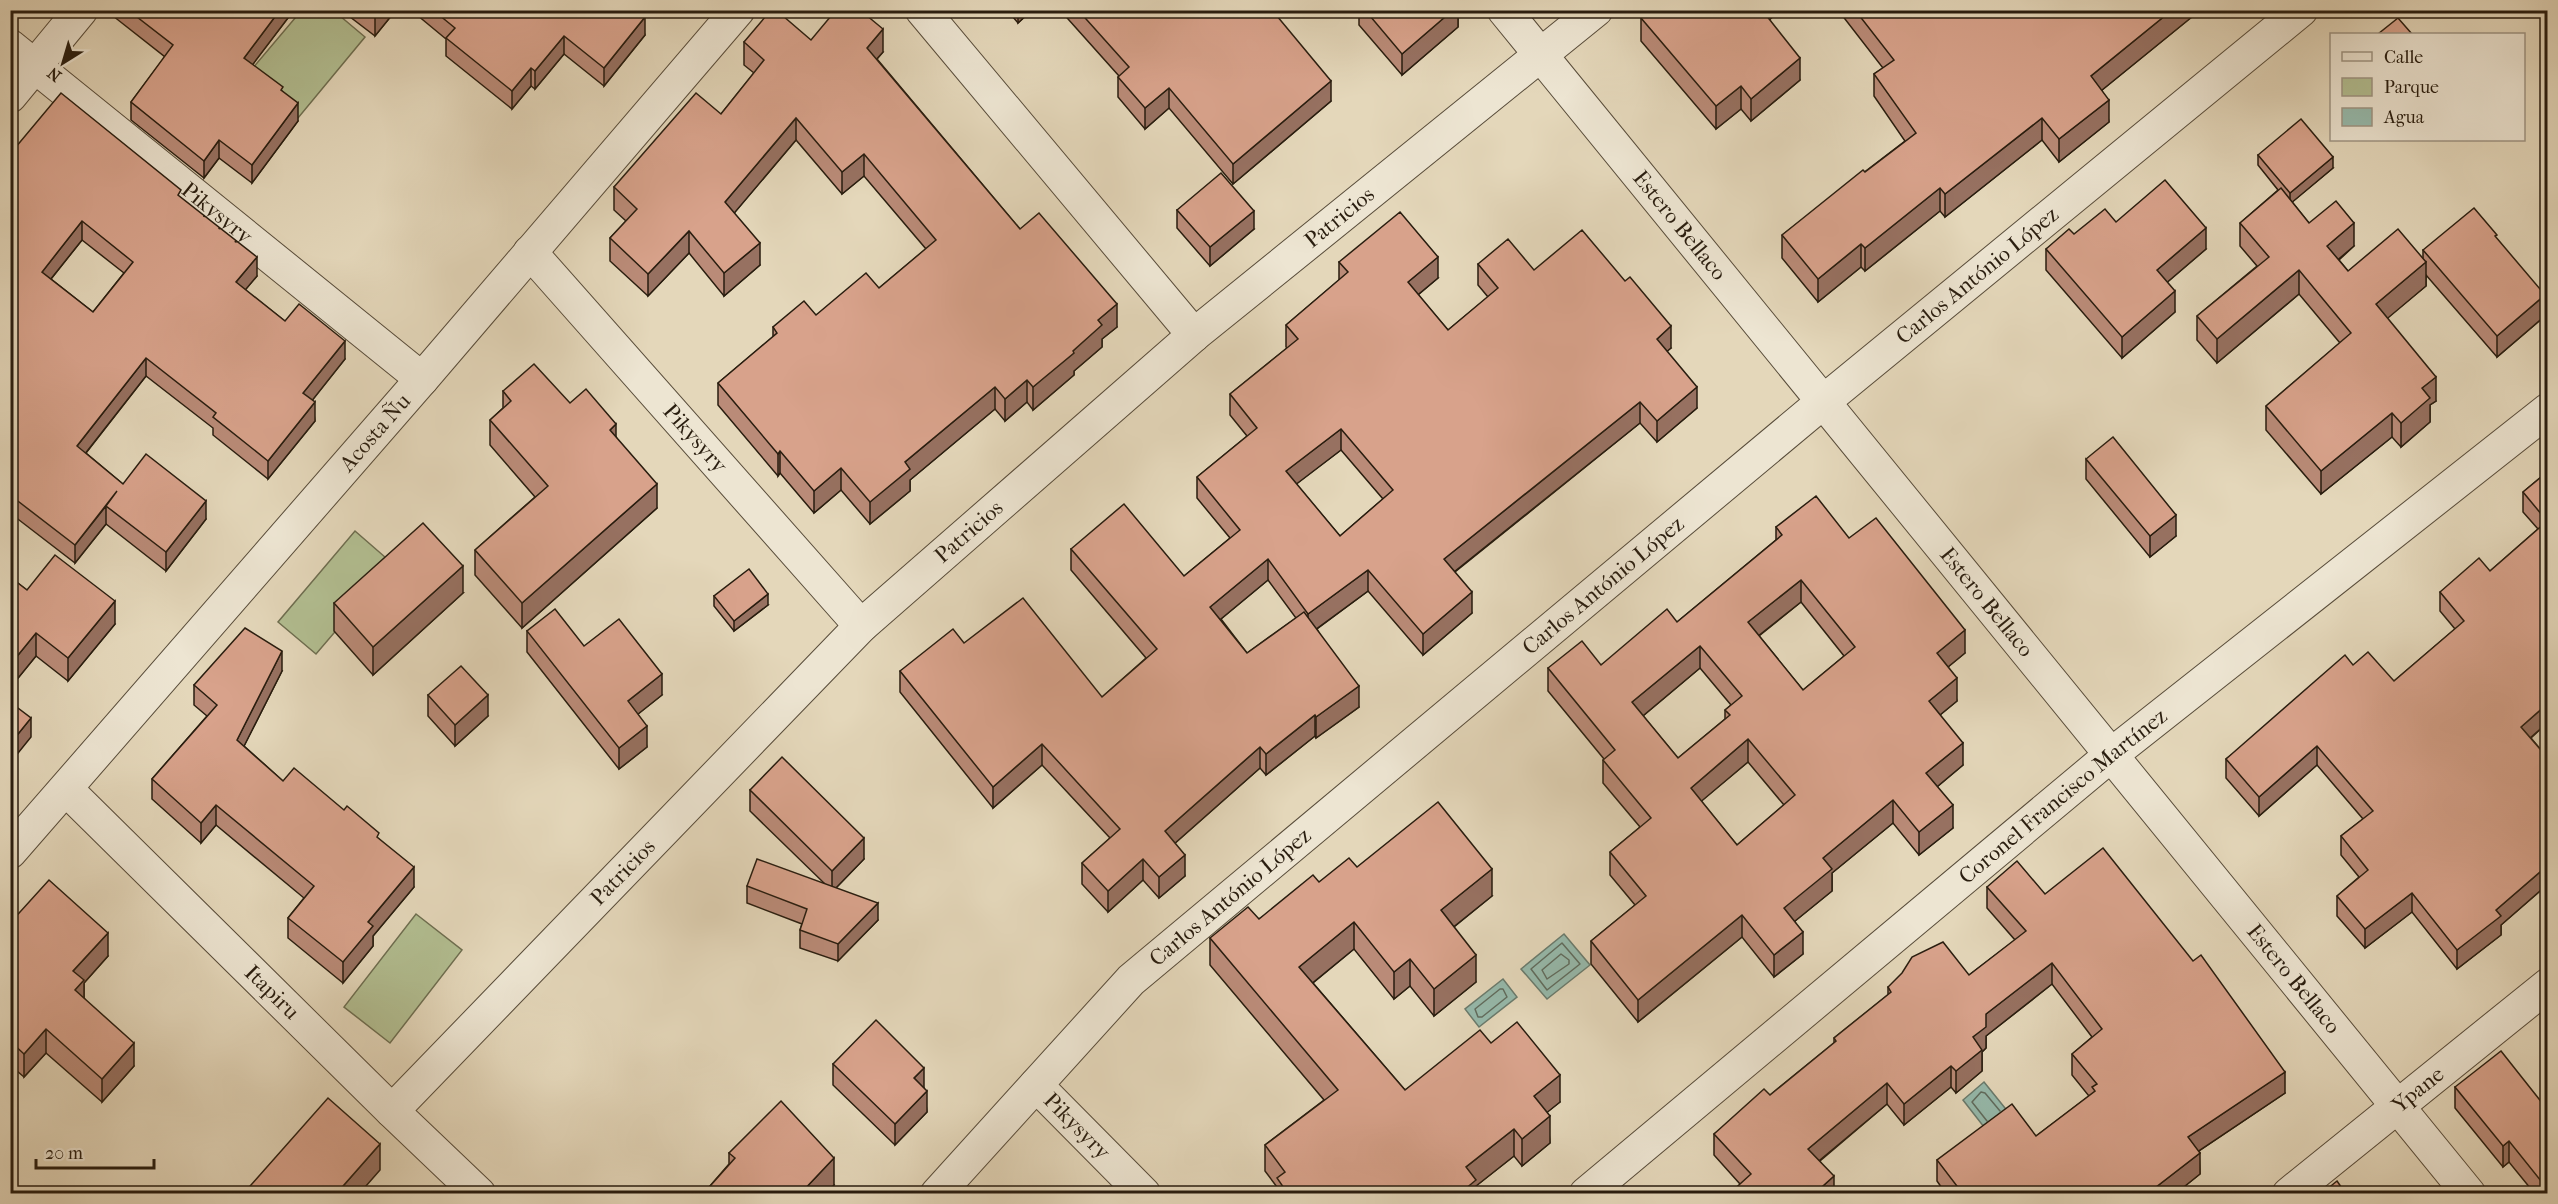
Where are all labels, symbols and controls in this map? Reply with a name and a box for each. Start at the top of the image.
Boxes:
north arrow [33,33,93,93]
legend [2330,33,2525,141]
text: Calle [2384,47,2423,68]
text: N [43,63,65,86]
text: Parque [2384,77,2439,98]
text: Agua [2383,107,2425,128]
street label: Estero Bellaco [1627,165,1732,286]
street label: Pikysyry [176,177,259,250]
street label: Patricios [1299,181,1380,253]
street label: Carlos António López [1891,201,2064,350]
street label: Acosta Ñu [334,388,416,478]
street label: Pikysyry [658,399,733,479]
street label: Patricios [929,495,1008,569]
street label: Carlos António López [1517,511,1689,660]
street label: Estero Bellaco [1934,542,2039,662]
street label: Coronel Francisco Martínez [1954,703,2172,890]
street label: Carlos António López [1144,822,1316,972]
street label: Patricios [585,834,661,911]
street label: Estero Bellaco [2241,919,2346,1039]
street label: Itapiru [239,960,305,1025]
street label: Ypane [2386,1061,2449,1119]
street label: Pikysyry [1038,1087,1116,1166]
scale bar [36,1132,154,1170]
text: 20 m [45,1143,83,1164]

